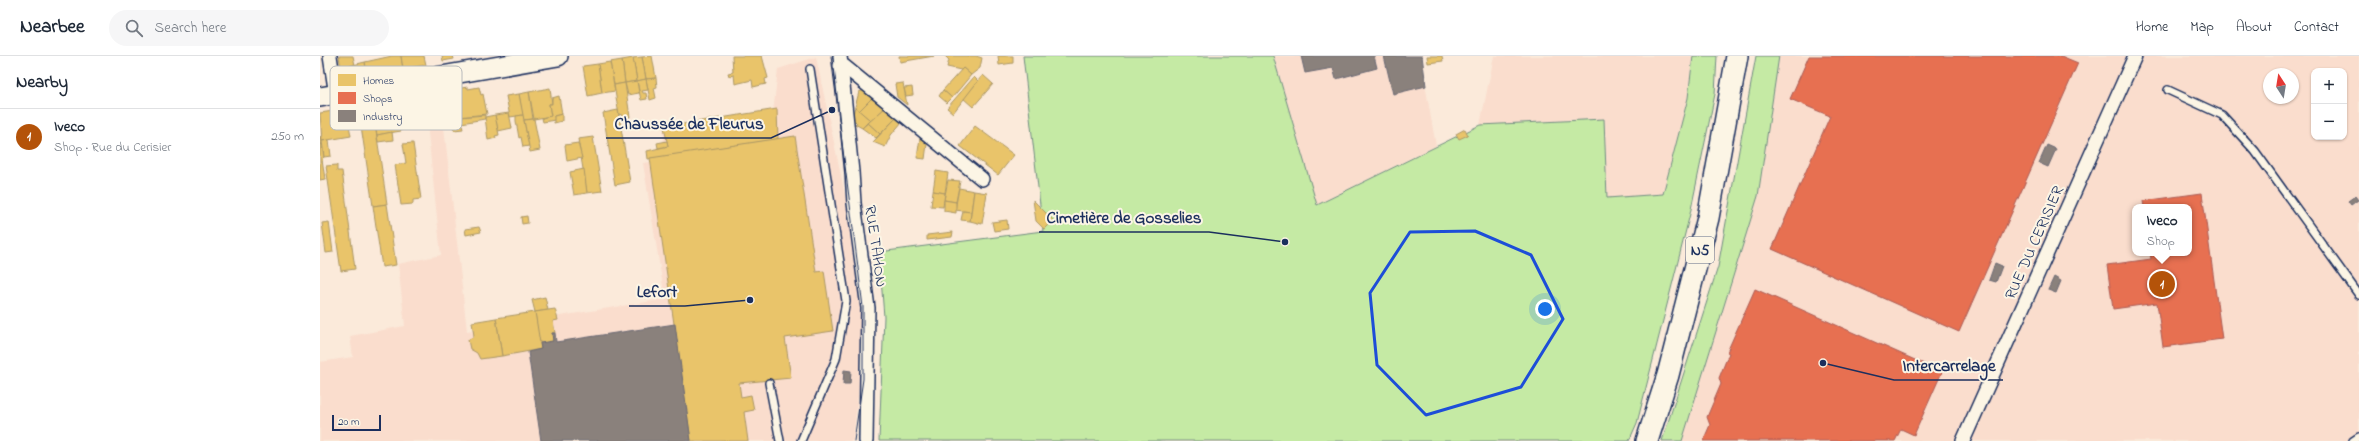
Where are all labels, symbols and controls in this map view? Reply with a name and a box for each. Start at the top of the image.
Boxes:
search box [109,10,389,46]
text: Nearbee [20,14,85,41]
icon: search [123,17,145,39]
text: Search here [155,17,226,39]
text: Home [2136,17,2168,38]
text: Map [2190,17,2214,38]
text: About [2236,17,2272,38]
text: Contact [2294,17,2339,38]
legend [330,66,462,130]
north arrow [2263,68,2299,104]
map controls [2311,68,2347,140]
button: + [2311,68,2347,104]
text: Nearby [16,70,68,95]
text: Homes [363,73,395,89]
text: Shops [363,91,393,107]
button: − [2311,104,2347,140]
text: Industry [363,109,402,126]
callout: Chaussée de Fleurus [606,109,771,138]
text: Chaussée de Fleurus [614,112,764,137]
text: Iveco [54,116,85,138]
text: 1 [27,127,31,146]
text: 250 m [271,127,304,146]
text: Shop · Rue du Cerisier [54,138,171,157]
street label: RUE DU CERISIER [1999,182,2071,304]
callout: Cimetière de Gosselies [1039,203,1209,232]
street label: RUE TAHON [857,204,893,289]
popup [2132,204,2192,256]
text: Cimetière de Gosselies [1047,206,1202,231]
text: Iveco [2147,210,2177,232]
text: Shop [2147,232,2175,251]
road number: N5 [1686,237,1714,263]
pin: 1 [2149,269,2175,299]
callout: Lefort [629,277,685,306]
text: Lefort [637,280,678,305]
your location [1535,299,1555,319]
callout: Intercarrelage [1894,351,2003,380]
text: Intercarrelage [1902,354,1997,381]
scale bar [332,413,381,432]
text: 20 m [338,414,360,430]

